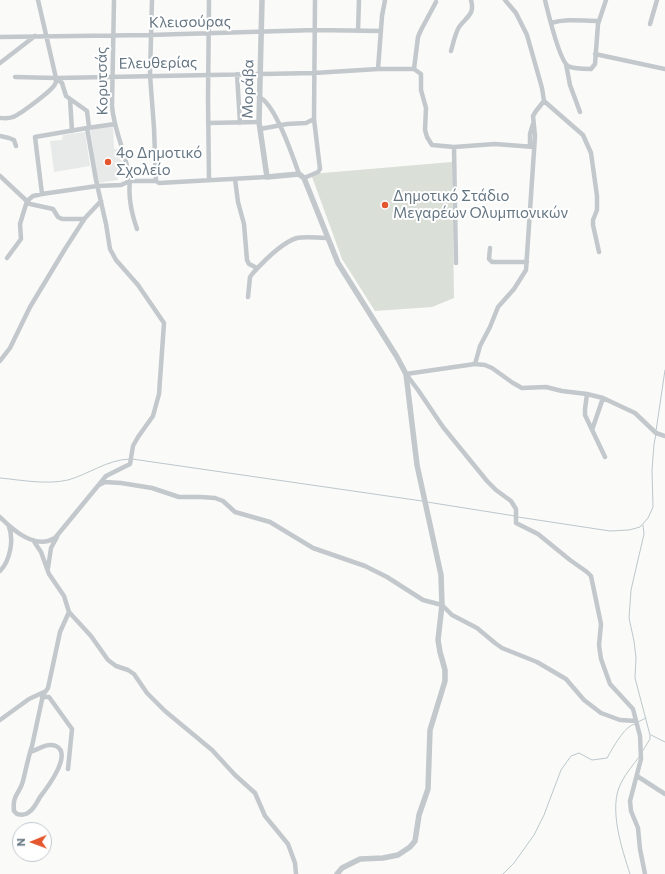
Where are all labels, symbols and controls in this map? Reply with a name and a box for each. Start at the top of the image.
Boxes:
street label: Κλεισούρας [149,12,231,32]
street label: Κορυτσάς [92,46,112,116]
street label: Ελευθερίας [118,53,198,73]
street label: Μοράβα [238,59,258,119]
place label: 4ο Δημοτικό Σχολείο [116,144,202,179]
marker: 4ο Δημοτικό Σχολείο [103,157,113,167]
place label: Δημοτικό Στάδιο Μεγαρέων Ολυμπιονικών [393,187,568,222]
marker: Δημοτικό Στάδιο Μεγαρέων Ολυμπιονικών [380,200,390,210]
north arrow [12,822,52,862]
text: N [14,838,27,846]

